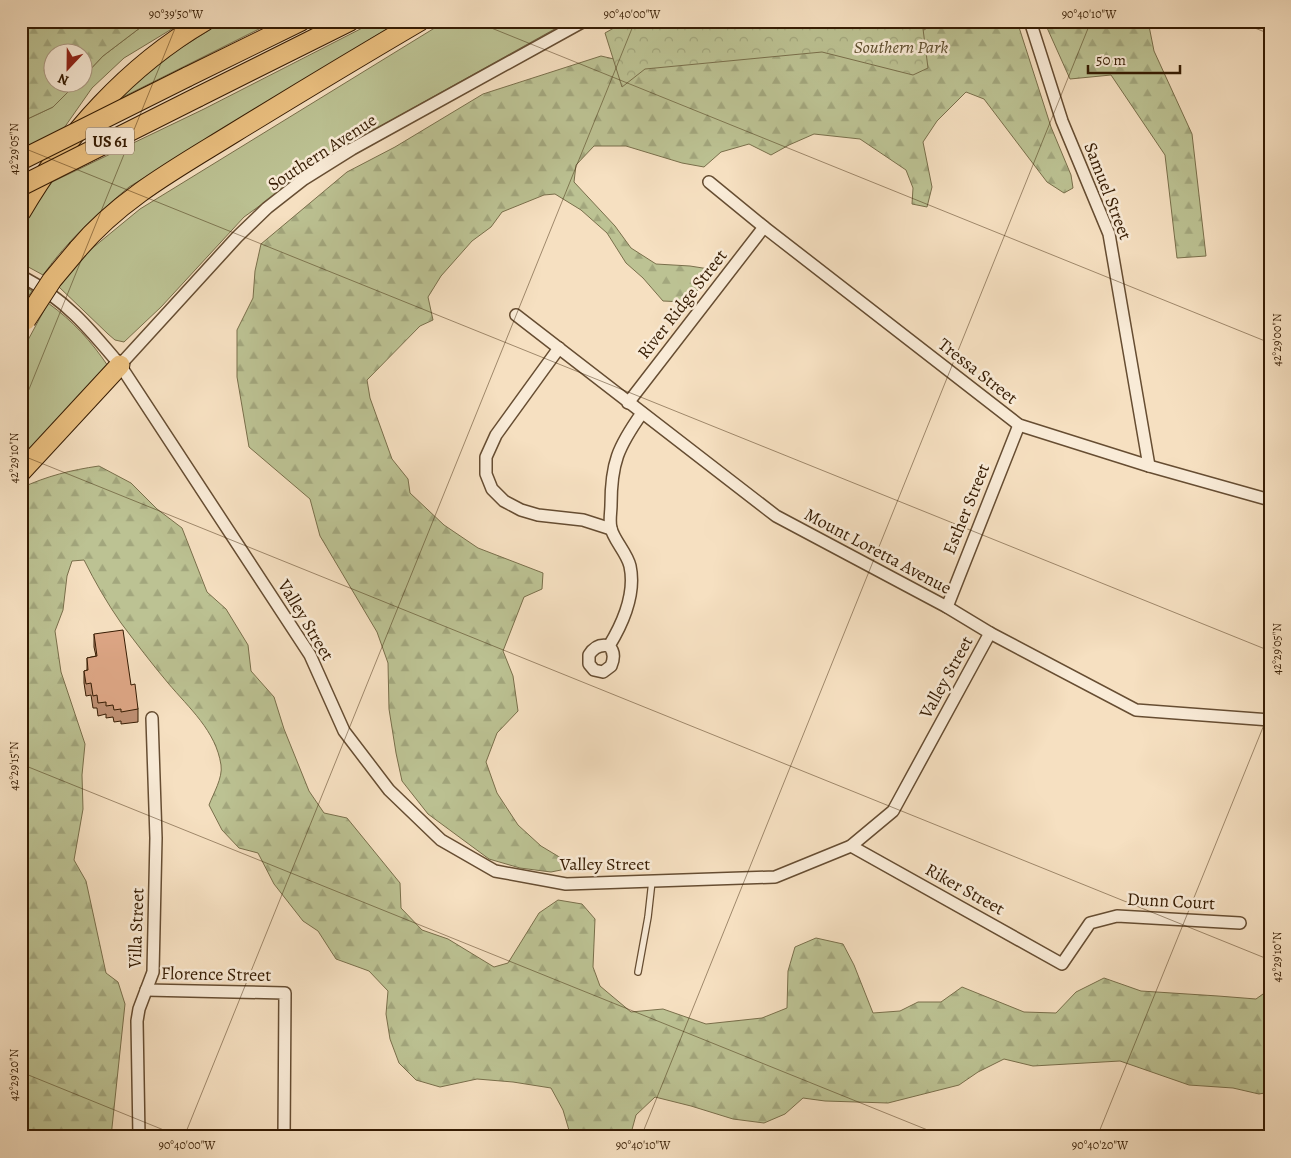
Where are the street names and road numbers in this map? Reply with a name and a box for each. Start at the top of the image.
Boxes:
street label: Southern Avenue [263,108,381,196]
road number: US 61 [86,128,134,154]
street label: Samuel Street [1078,139,1138,243]
street label: River Ridge Street [632,244,732,364]
street label: Tressa Street [933,332,1023,410]
street label: Esther Street [937,460,995,558]
street label: Mount Loretta Avenue [800,502,956,600]
street label: Valley Street [272,574,340,665]
street label: Valley Street [913,632,978,723]
street label: Valley Street [559,852,650,876]
street label: Riker Street [921,857,1009,921]
street label: Villa Street [123,887,149,970]
street label: Dunn Court [1126,887,1216,915]
street label: Florence Street [161,961,271,987]

